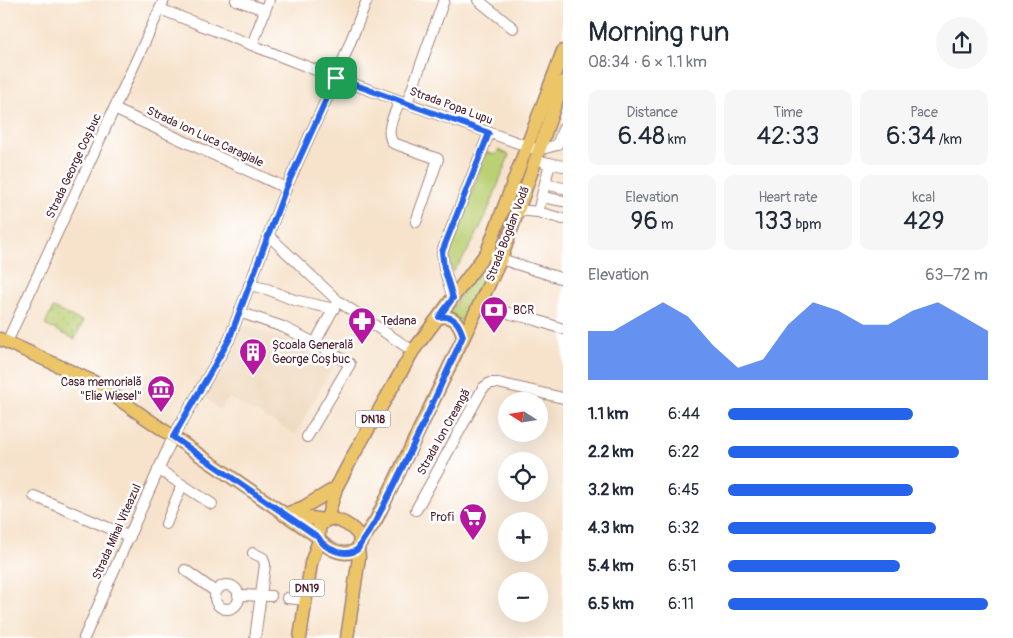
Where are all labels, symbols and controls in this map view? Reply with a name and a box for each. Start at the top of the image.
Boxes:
text: Morning run [588,15,730,50]
button: share [936,17,988,69]
text: 08:34 · 6 × 1.1 km [588,52,707,72]
pin [315,57,357,99]
icon: arrive [322,64,350,92]
street label: Strada Popa Lupu [407,84,495,128]
street label: Strada Ion Luca Caragiale [144,103,266,171]
text: Distance [626,104,678,121]
text: Time [773,104,803,121]
text: Pace [910,104,938,121]
street label: Strada George Coșbuc [43,111,105,221]
text: 6.48 [618,121,665,152]
text: 42:33 [756,121,820,152]
text: 6:34 [886,121,936,152]
text: km [665,131,686,148]
text: /km [936,131,962,148]
street label: Strada Bogdan Vodă [483,184,533,284]
text: Elevation [625,189,679,206]
text: Heart rate [758,189,818,206]
text: kcal [913,189,935,206]
text: 96 [631,206,658,237]
text: 133 [755,206,792,237]
text: 429 [903,206,945,237]
text: m [658,216,673,233]
text: bpm [792,216,821,233]
text: Elevation [588,265,649,285]
text: 63–72 m [925,265,988,285]
bank icon: BCR [479,295,509,334]
place label: BCR [513,303,534,318]
pharmacy icon: Tedana [347,306,377,345]
place label: Tedana [381,314,417,329]
building icon: Școala Generală George Coșbuc [238,337,268,376]
place label: Școala Generală George Coșbuc [272,338,354,367]
museum icon: Casa memorială "Elie Wiesel" [146,374,176,413]
place label: Casa memorială "Elie Wiesel" [61,375,142,404]
street label: Strada Ion Creangă [414,386,474,478]
north arrow [498,392,548,442]
map controls [498,392,548,622]
text: 1.1 km [588,404,628,424]
text: 6:44 [668,404,700,424]
road number: DN18 [356,410,390,428]
text: 2.2 km [588,442,634,462]
text: 6:22 [668,442,699,462]
button: locate [498,452,548,502]
text: 3.2 km [588,480,634,500]
text: 6:45 [668,480,700,500]
street label: Strada Mihai Viteazul [89,482,145,582]
supermarket icon: Profi [458,502,488,541]
place label: Profi [430,510,454,525]
button: + [498,512,548,562]
text: 4.3 km [588,518,634,538]
text: 6:32 [668,518,699,538]
text: 5.4 km [588,556,634,576]
text: 6:51 [668,556,697,576]
button: − [498,572,548,622]
road number: DN19 [290,580,324,596]
text: 6.5 km [588,594,634,614]
text: 6:11 [668,594,694,614]

